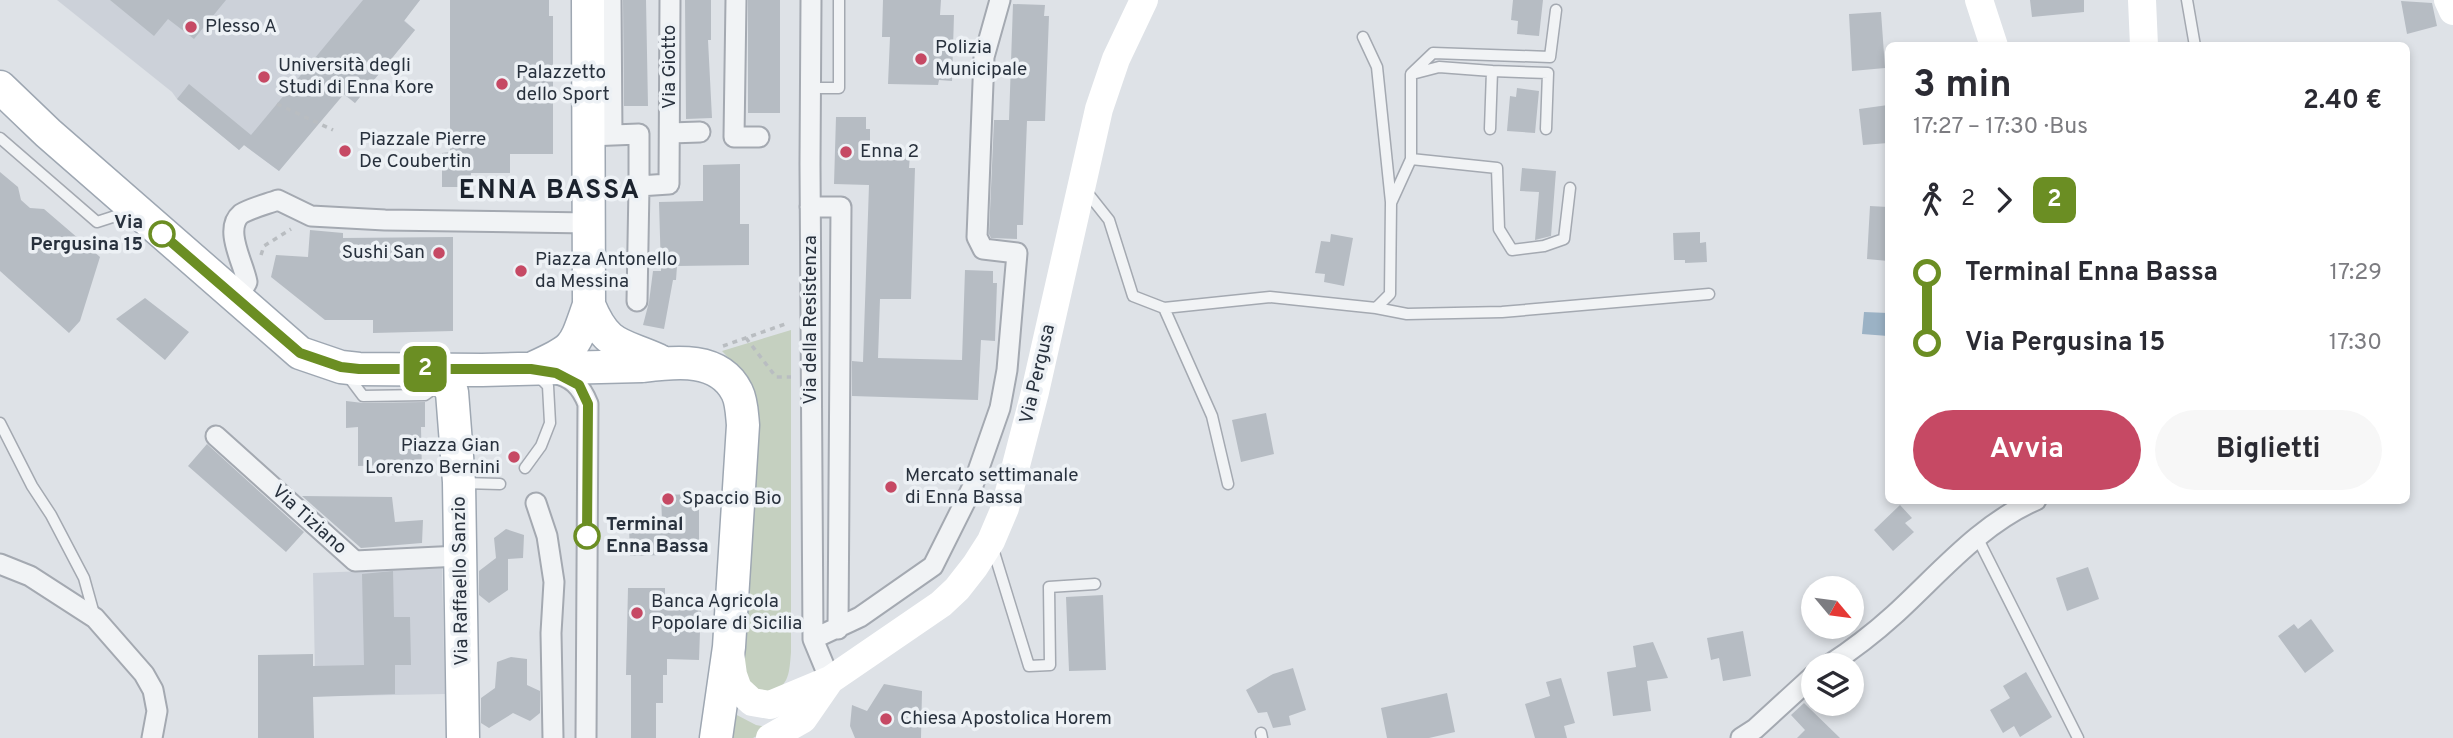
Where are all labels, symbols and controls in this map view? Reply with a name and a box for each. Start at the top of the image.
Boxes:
place label: Plesso A [205,15,277,39]
marker: Plesso A [183,19,199,35]
street label: Via Giotto [658,25,682,109]
place label: Polizia Municipale [935,36,1027,82]
marker: Polizia Municipale [913,51,929,67]
place label: Università degli Studi di Enna Kore [278,54,434,100]
place label: Palazzetto dello Sport [516,61,610,107]
text: 3 min [1913,62,2012,111]
marker: Università degli Studi di Enna Kore [256,69,272,85]
marker: Palazzetto dello Sport [494,76,510,92]
text: 2.40 € [2303,85,2382,118]
text: 17:27 – 17:30 · Bus [1913,113,2088,142]
place label: Piazzale Pierre De Coubertin [359,128,486,174]
place label: Enna 2 [860,140,919,164]
marker: Piazzale Pierre De Coubertin [337,143,353,159]
marker: Enna 2 [838,144,854,160]
district label: ENNA BASSA [459,175,641,208]
icon: walk [1913,181,1951,219]
icon: forward [1985,181,2023,219]
text: 2 [1961,185,1975,214]
text: 2 [2047,185,2062,215]
place label: Via Pergusina 15 [30,211,143,257]
marker: Via Pergusina 15 [149,221,175,247]
street label: Via della Resistenza [799,235,823,405]
place label: Sushi San [342,241,425,265]
marker: Sushi San [431,245,447,261]
place label: Piazza Antonello da Messina [535,248,677,294]
text: Terminal Enna Bassa [1965,257,2218,290]
text: 17:29 [2329,259,2382,288]
marker: Piazza Antonello da Messina [513,263,529,279]
street label: Via Pergusa [1015,322,1061,426]
text: Via Pergusina 15 [1965,327,2165,360]
text: 17:30 [2329,329,2382,358]
line badge: 2 [402,346,448,392]
text: 2 [418,354,432,384]
button: Avvia [1913,410,2141,490]
button: Biglietti [2155,410,2382,490]
place label: Piazza Gian Lorenzo Bernini [365,434,500,480]
marker: Piazza Gian Lorenzo Bernini [506,449,522,465]
place label: Mercato settimanale di Enna Bassa [905,464,1078,510]
marker: Mercato settimanale di Enna Bassa [883,479,899,495]
street label: Via Tiziano [266,480,352,560]
place label: Spaccio Bio [682,487,782,511]
marker: Spaccio Bio [660,491,676,507]
street label: Via Raffaello Sanzio [448,496,474,666]
place label: Terminal Enna Bassa [606,513,709,559]
marker: Terminal Enna Bassa [574,523,600,549]
north arrow [1801,576,1864,639]
map controls [1801,576,1864,716]
place label: Banca Agricola Popolare di Sicilia [651,590,802,636]
marker: Banca Agricola Popolare di Sicilia [629,605,645,621]
button: layers [1801,653,1864,716]
place label: Chiesa Apostolica Horem [900,707,1112,731]
marker: Chiesa Apostolica Horem [878,711,894,727]

